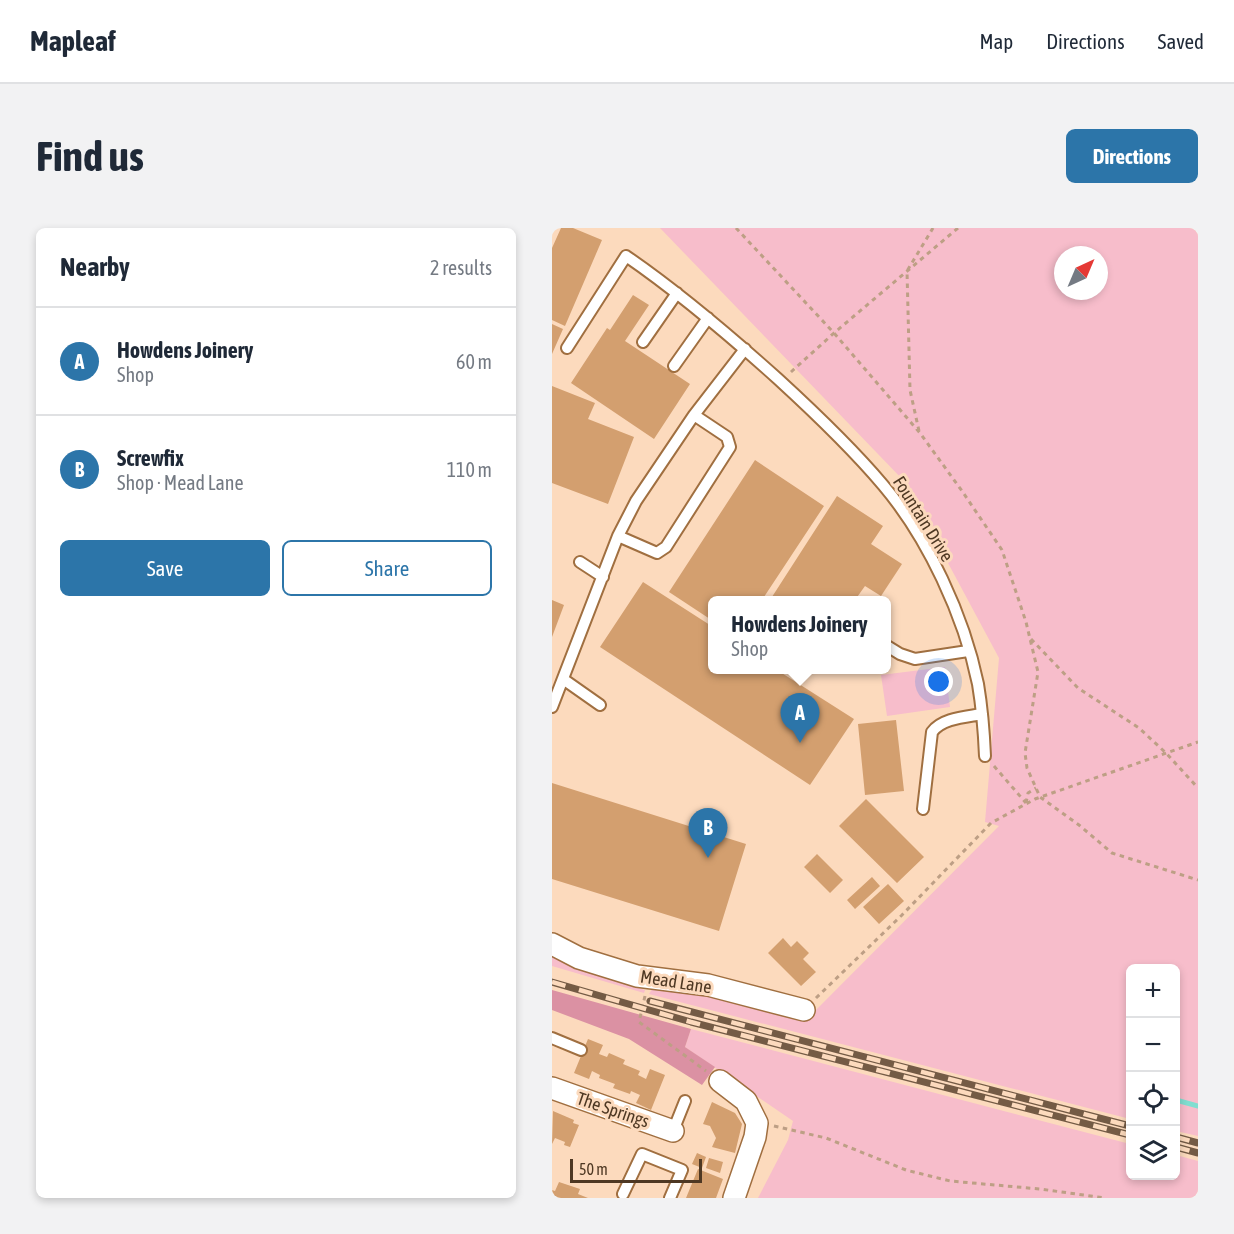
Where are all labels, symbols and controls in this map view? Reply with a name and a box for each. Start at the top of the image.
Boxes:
text: Mapleaf [30,25,116,57]
text: Map [979,29,1013,53]
text: Directions [1046,29,1125,53]
text: Saved [1158,29,1204,53]
button: Directions [1066,129,1198,183]
text: Find us [36,132,144,180]
north arrow [1054,246,1108,300]
text: Nearby [60,252,130,282]
text: 2 results [430,256,492,279]
text: Howdens Joinery [117,337,253,363]
text: A [75,350,84,373]
text: 60 m [456,350,492,373]
text: Shop [117,363,154,386]
text: Screwfix [117,445,184,471]
text: B [75,458,84,481]
text: 110 m [447,458,492,481]
text: Shop · Mead Lane [117,471,244,494]
street label: Fountain Drive [889,472,958,565]
button: Save [60,540,270,596]
button: Share [282,540,492,596]
popup [708,596,891,674]
text: Howdens Joinery [731,611,868,637]
text: Shop [731,637,768,660]
your location [924,667,953,696]
pin: A [780,694,820,743]
pin: B [688,808,728,858]
map controls [1126,964,1180,1180]
button: + [1126,964,1180,1018]
street label: Mead Lane [639,966,713,997]
button: − [1126,1018,1180,1072]
button: locate [1126,1072,1180,1126]
street label: The Springs [574,1087,652,1132]
button: layers [1126,1126,1180,1180]
scale bar [570,1156,702,1184]
text: 50 m [579,1160,608,1178]

